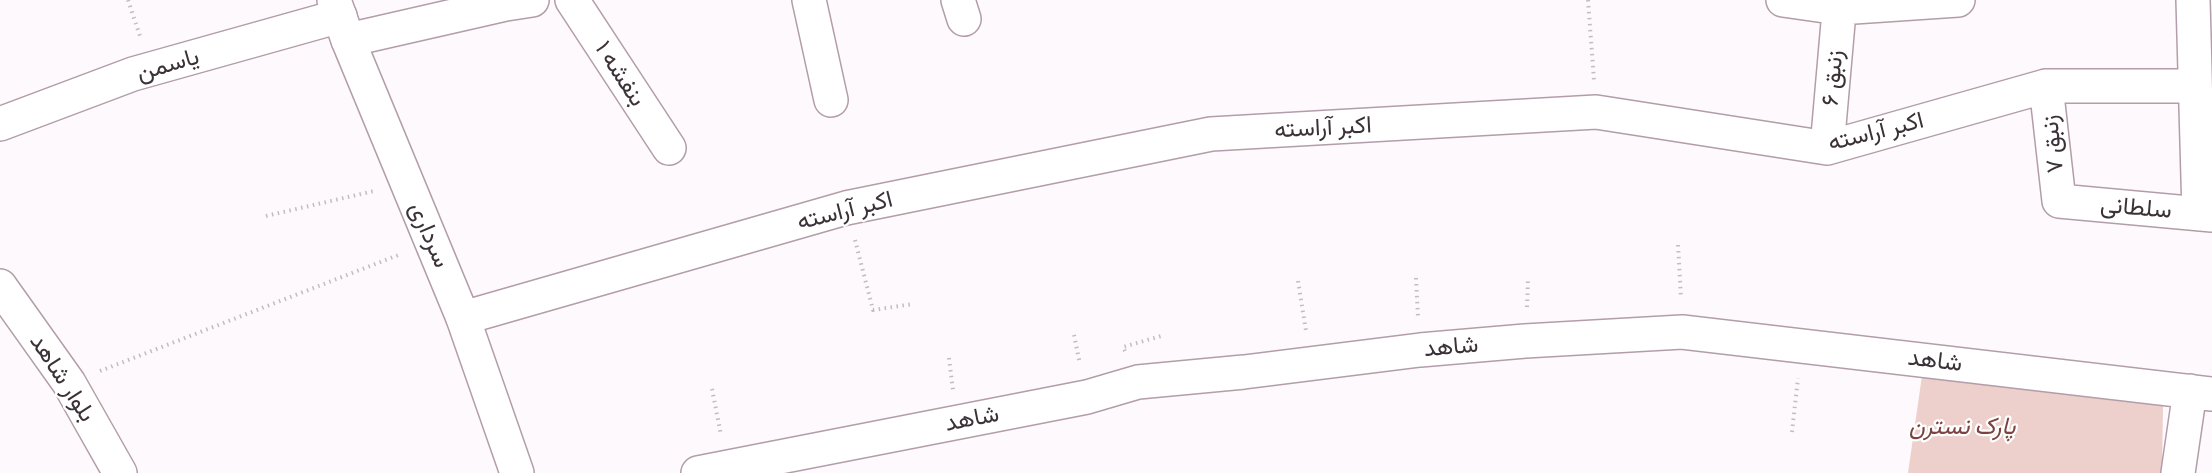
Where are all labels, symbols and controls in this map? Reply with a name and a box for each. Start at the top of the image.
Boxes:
street label: بنفشه ۱ [588,36,652,112]
street label: یاسمن [133,42,203,88]
street label: زنبق ۶ [1816,49,1850,107]
street label: اکبر آراسته [1825,106,1927,158]
street label: اکبر آراسته [1274,111,1372,145]
street label: زنبق ۷ [2036,114,2070,174]
street label: اکبر آراسته [794,185,896,237]
street label: سلطانی [2099,191,2173,225]
street label: سرداری [402,198,456,272]
street label: بلوار شاهد [23,329,101,427]
street label: شاهد [1423,330,1479,364]
street label: شاهد [1906,343,1964,379]
street label: شاهد [942,400,1002,438]
park label: پارک نسترن [1909,413,2015,441]

